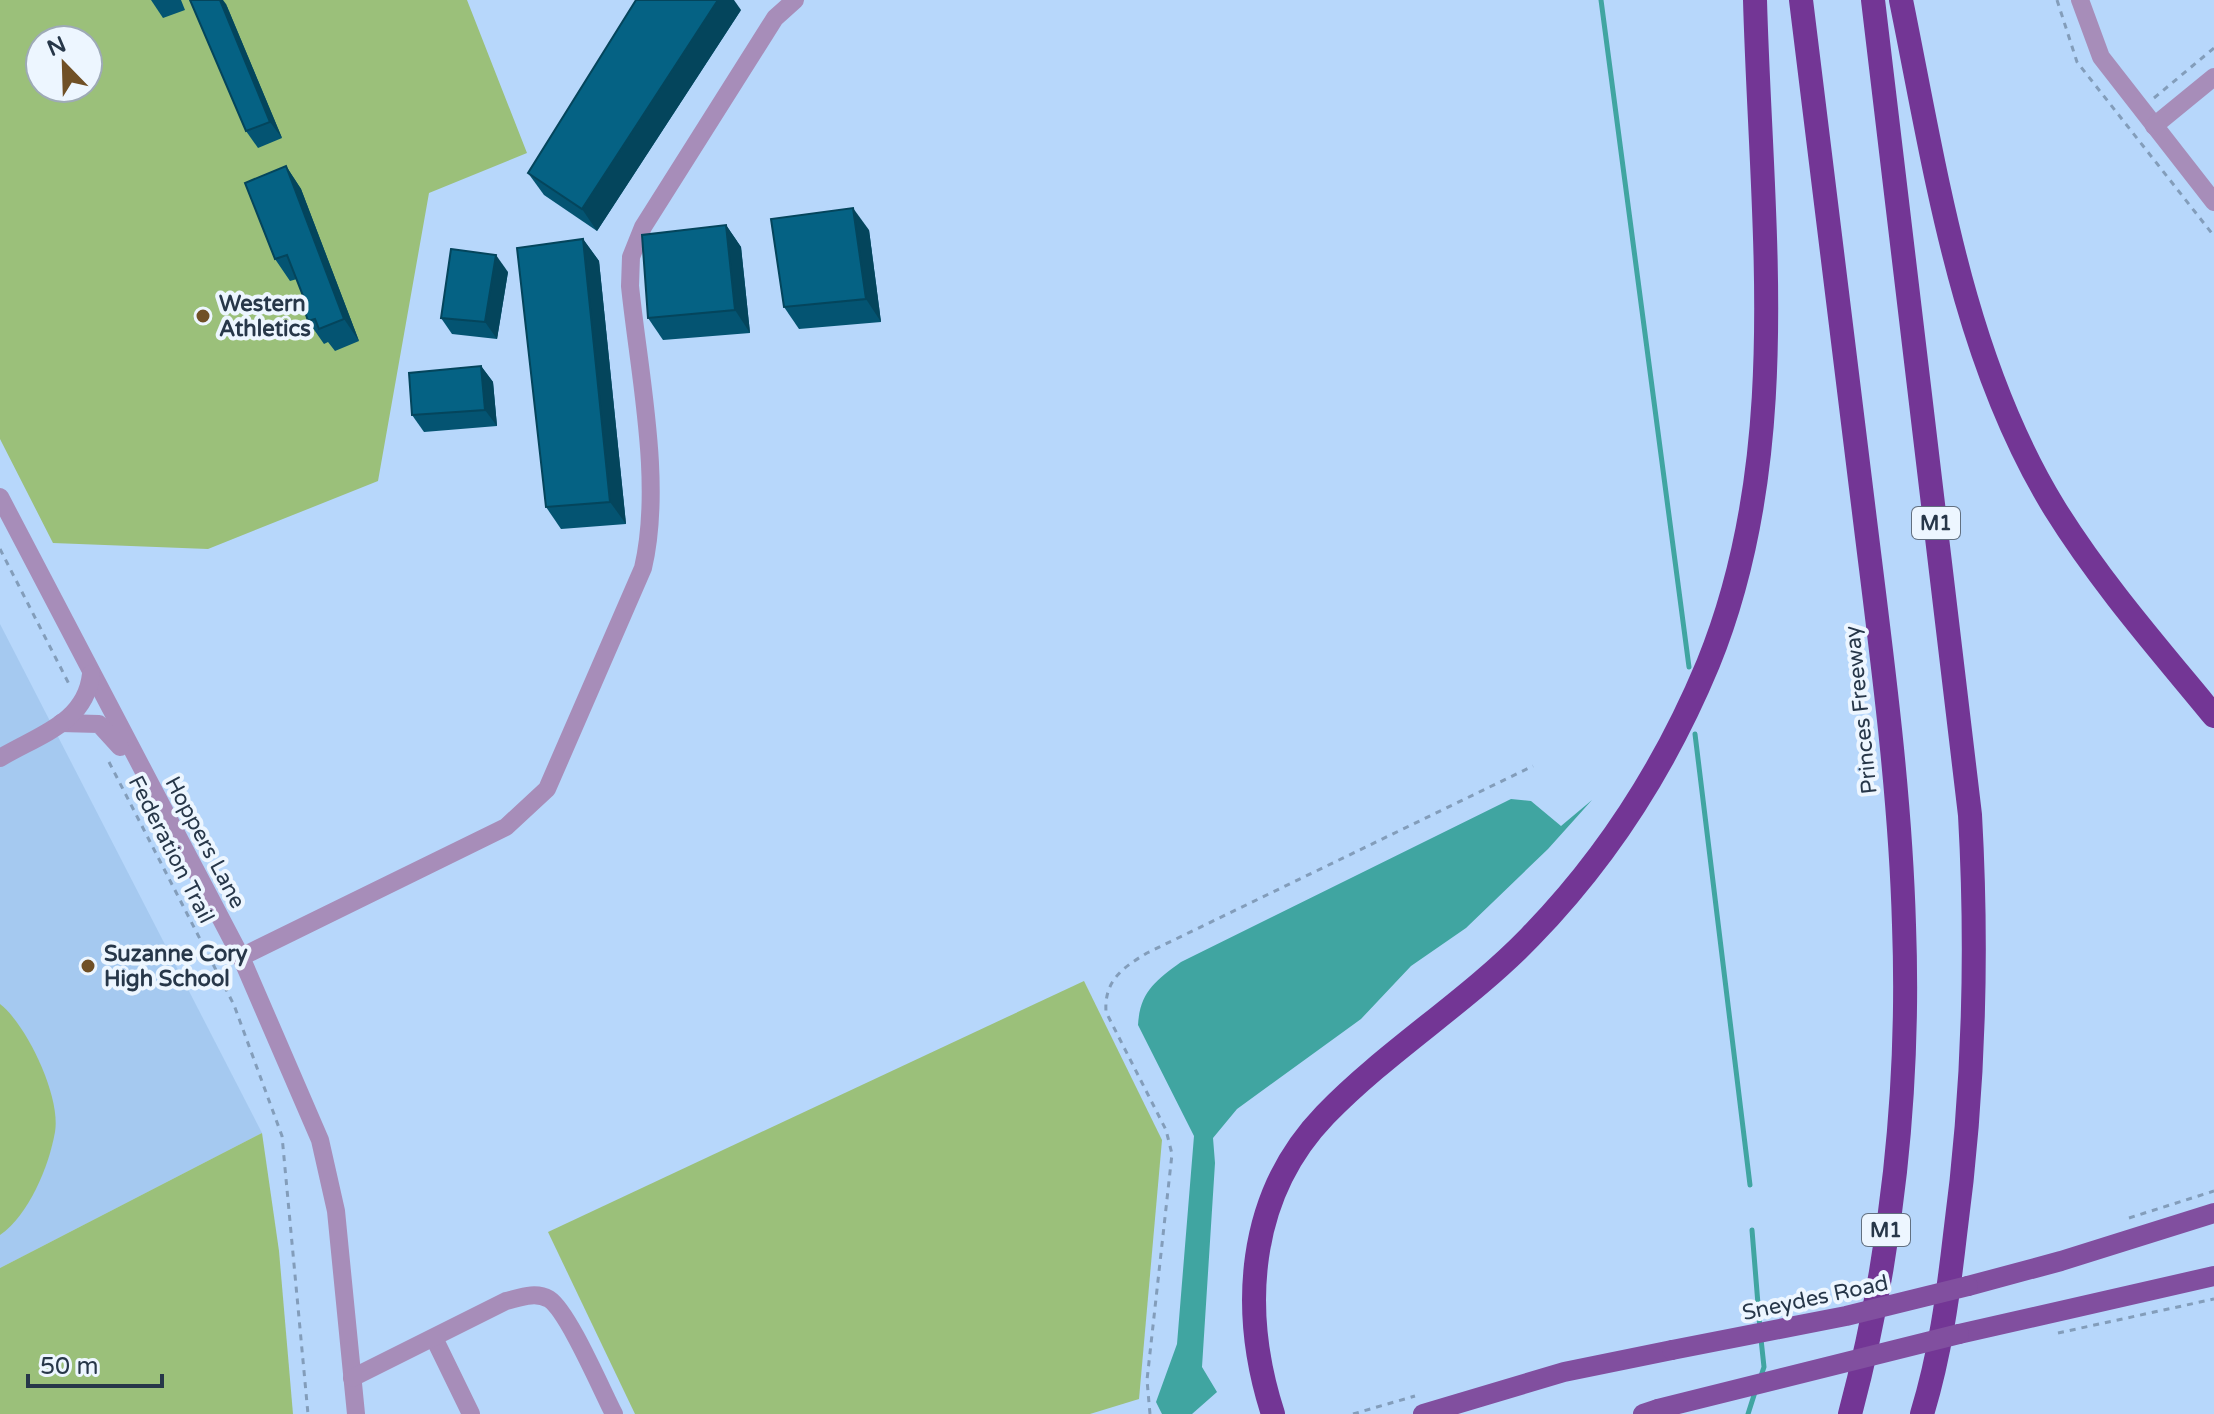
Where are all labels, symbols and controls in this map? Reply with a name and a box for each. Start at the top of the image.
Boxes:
north arrow [24,24,104,104]
text: N [43,31,70,62]
place label: Western Athletics [219,291,311,342]
marker: Western Athletics [194,307,212,325]
road number: M1 [1912,507,1960,539]
street label: Princes Freeway [1839,624,1883,795]
street label: Federation Trail [123,771,219,928]
street label: Hoppers Lane [159,772,251,913]
place label: Suzanne Cory High School [104,941,248,992]
marker: Suzanne Cory High School [79,957,97,975]
road number: M1 [1862,1214,1910,1246]
street label: Sneydes Road [1740,1270,1891,1326]
scale bar [28,1338,162,1388]
text: 50 m [40,1352,98,1381]

